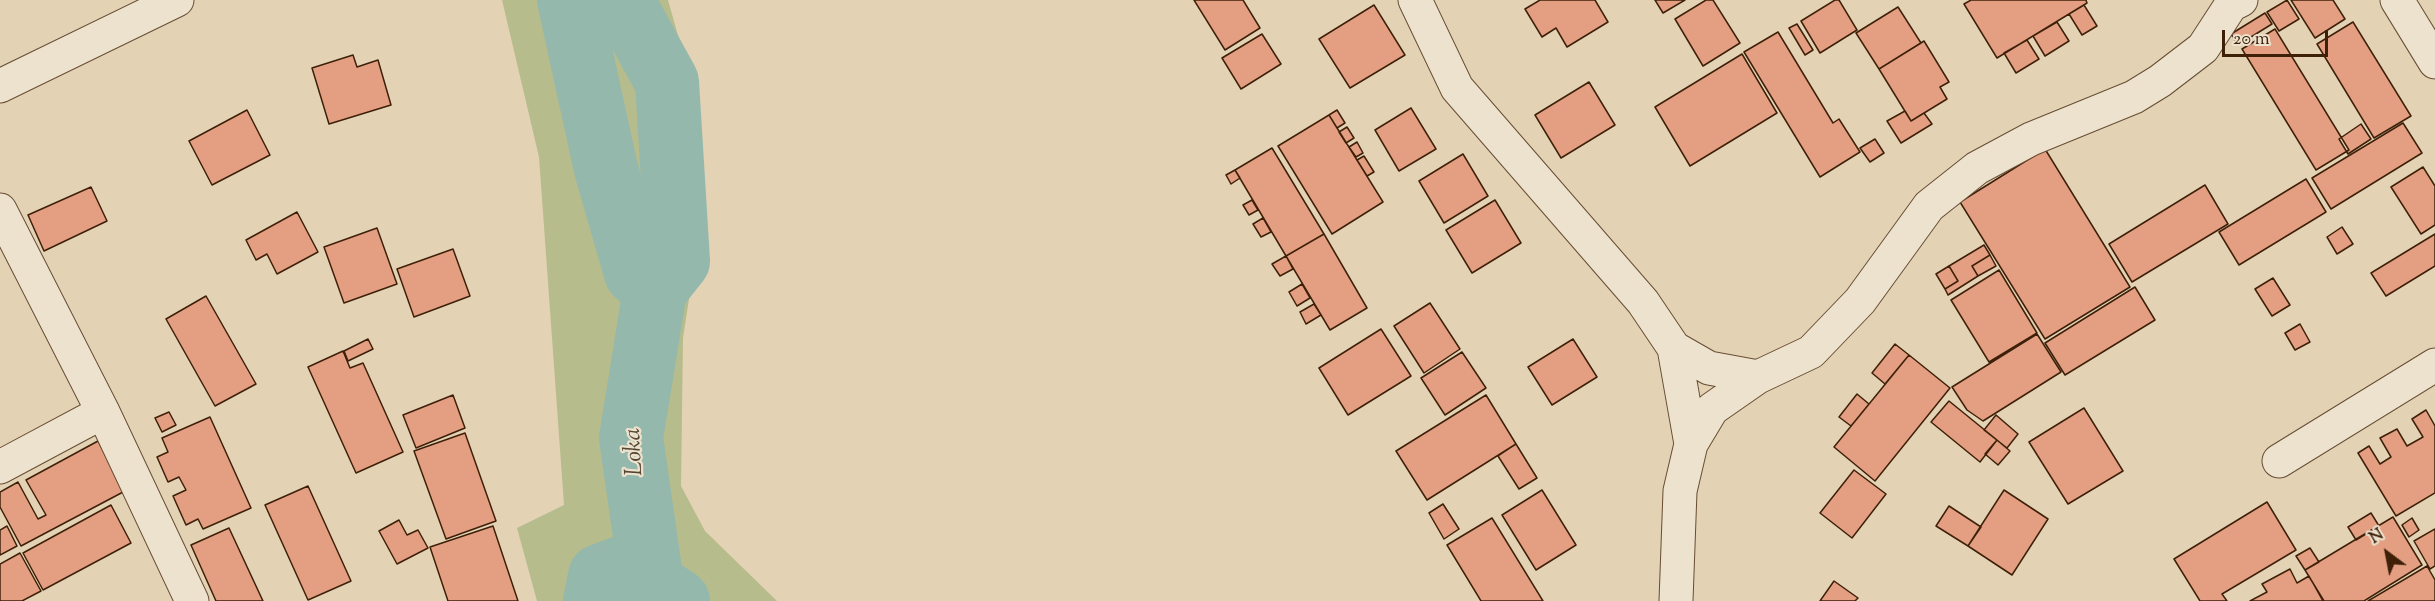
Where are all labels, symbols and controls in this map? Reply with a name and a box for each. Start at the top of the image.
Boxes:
scale bar [2225,18,2332,56]
text: 20 m [2233,27,2270,53]
water label: Loka [620,427,652,477]
north arrow [2357,523,2417,583]
text: N [2366,524,2389,550]

